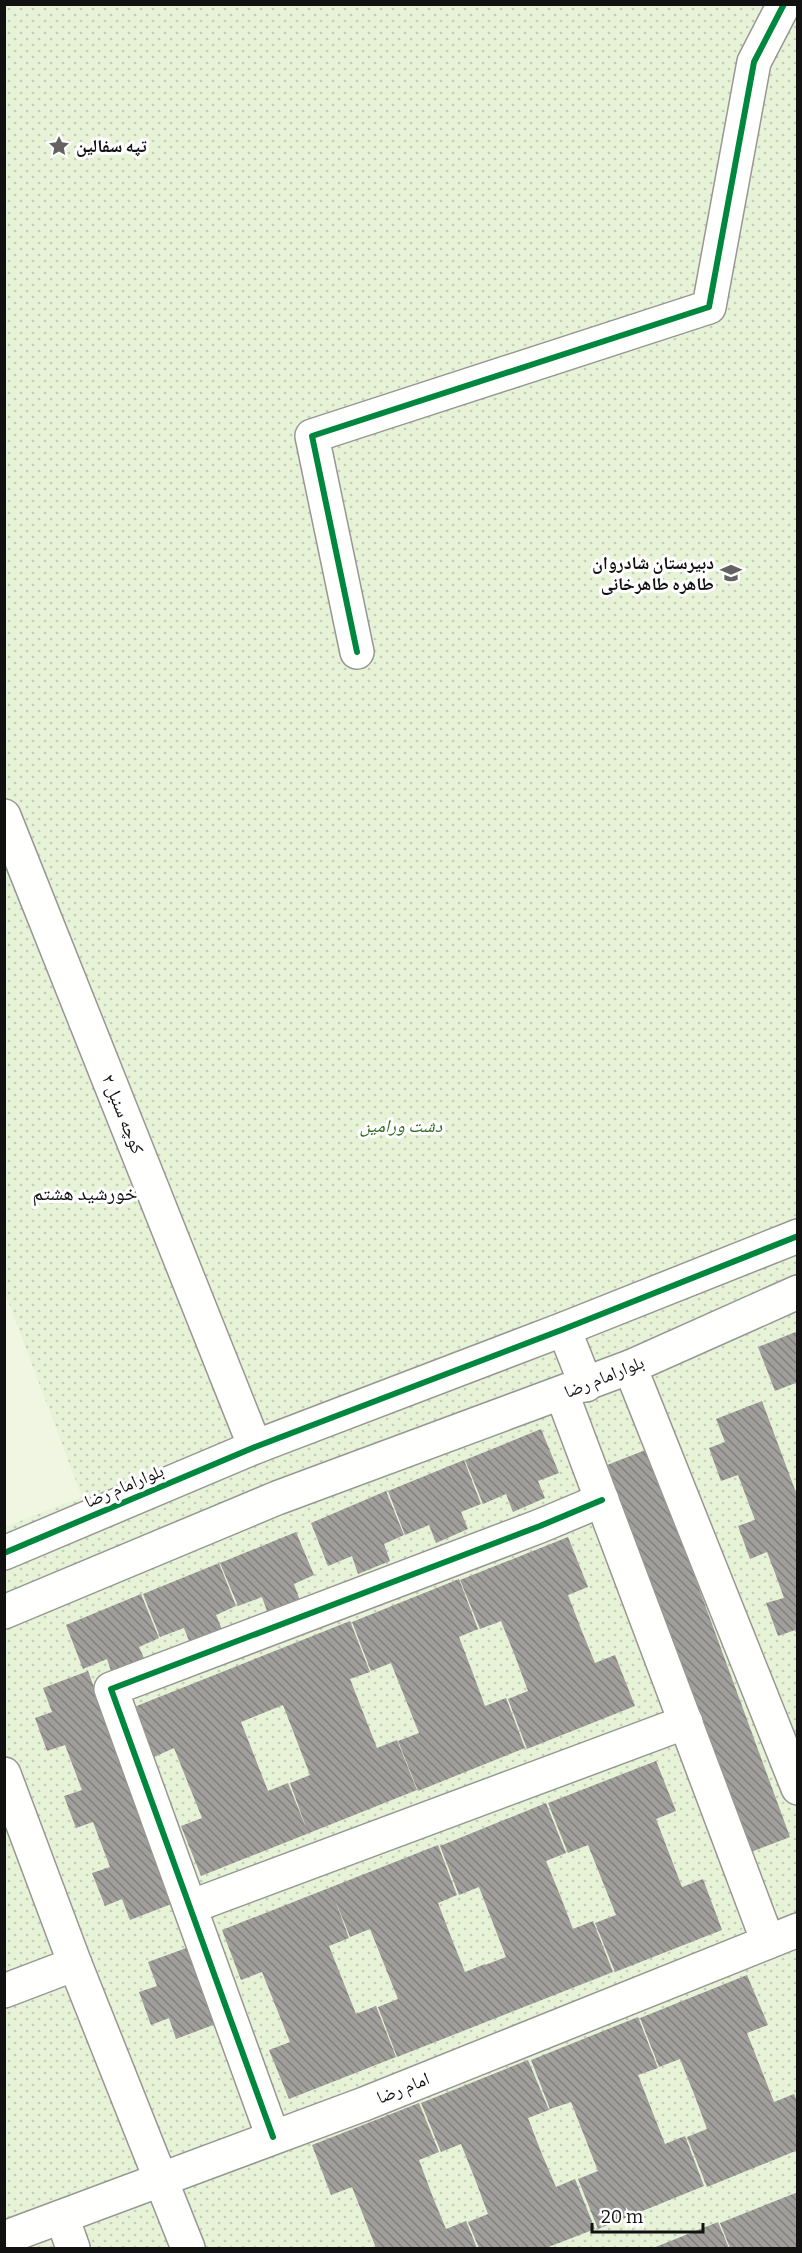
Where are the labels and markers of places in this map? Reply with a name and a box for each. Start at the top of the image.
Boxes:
place icon: تپه سفالین [47,134,71,158]
place label: تپه سفالین [76,135,147,157]
place label: دبیرستان شادروان طاهره طاهرخانی [592,552,714,595]
school or university icon: دبیرستان شادروان طاهره طاهرخانی [719,561,743,585]

